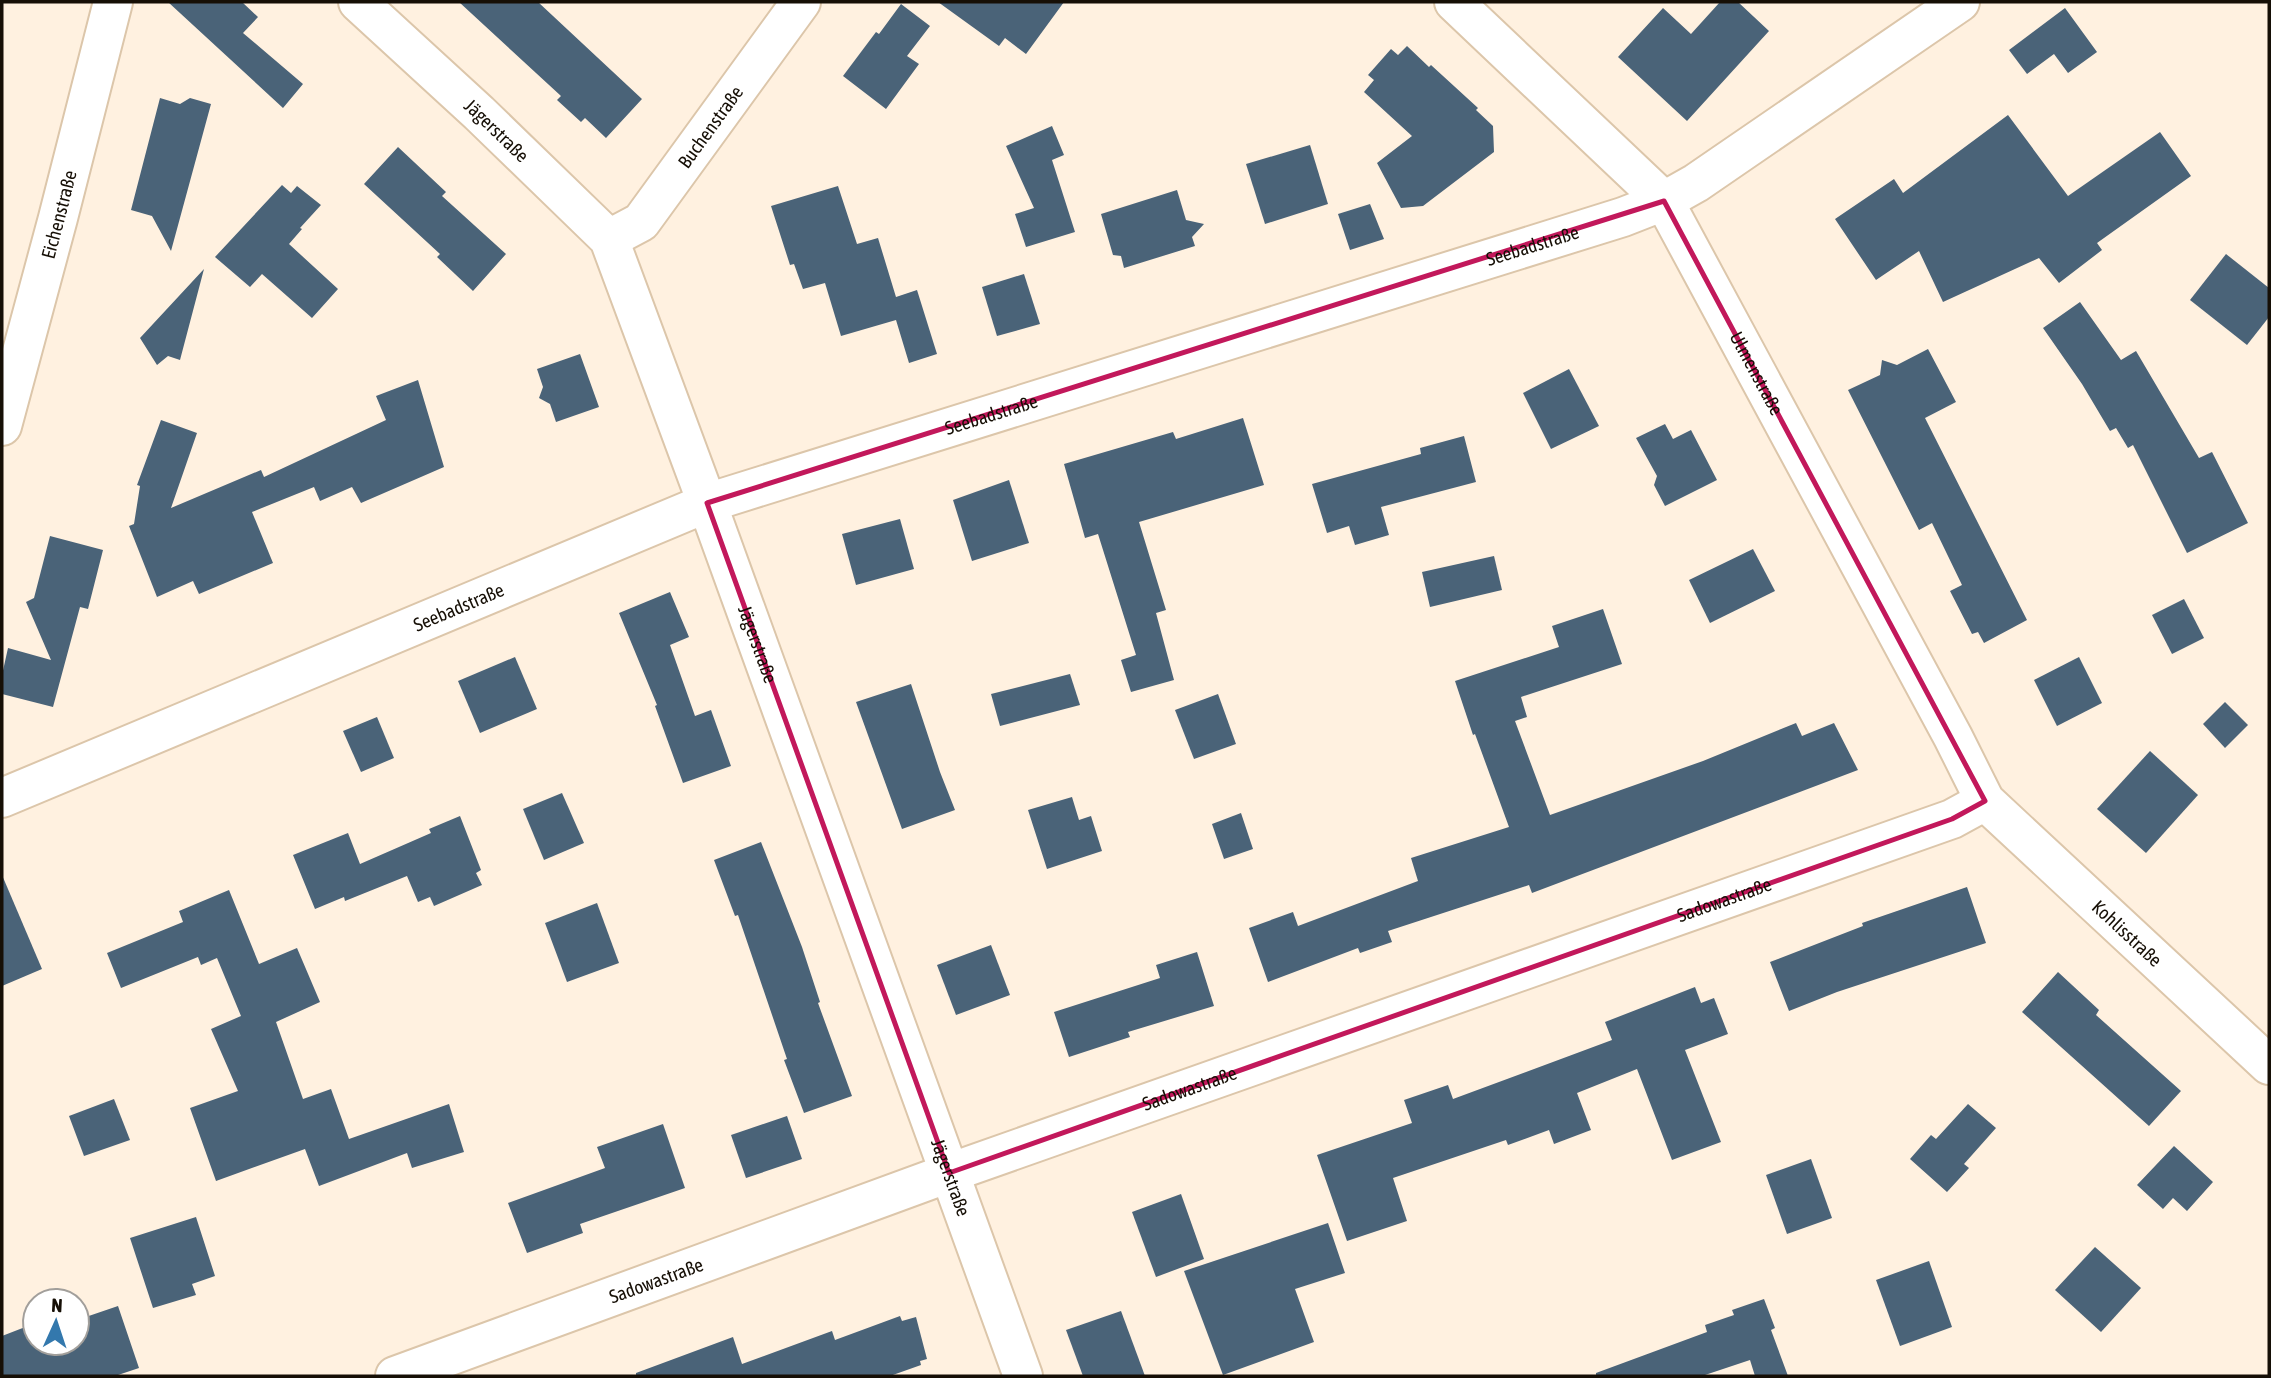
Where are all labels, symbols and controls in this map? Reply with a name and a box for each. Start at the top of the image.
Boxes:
street label: Buchenstraße [673,81,747,172]
street label: Jägerstraße [460,94,533,166]
street label: Eichenstraße [37,168,81,261]
street label: Seebadstraße [1483,220,1582,270]
street label: Ulmenstraße [1725,328,1788,419]
street label: Seebadstraße [942,389,1040,439]
street label: Seebadstraße [410,578,507,636]
street label: Jägerstraße [734,602,782,686]
street label: Sadowastraße [1674,873,1774,926]
street label: Kohlisstraße [2088,896,2167,971]
street label: Sadowastraße [1139,1061,1240,1115]
street label: Jägerstraße [927,1136,975,1219]
street label: Sadowastraße [606,1253,706,1308]
north arrow [21,1287,91,1357]
text: N [51,1294,63,1316]

